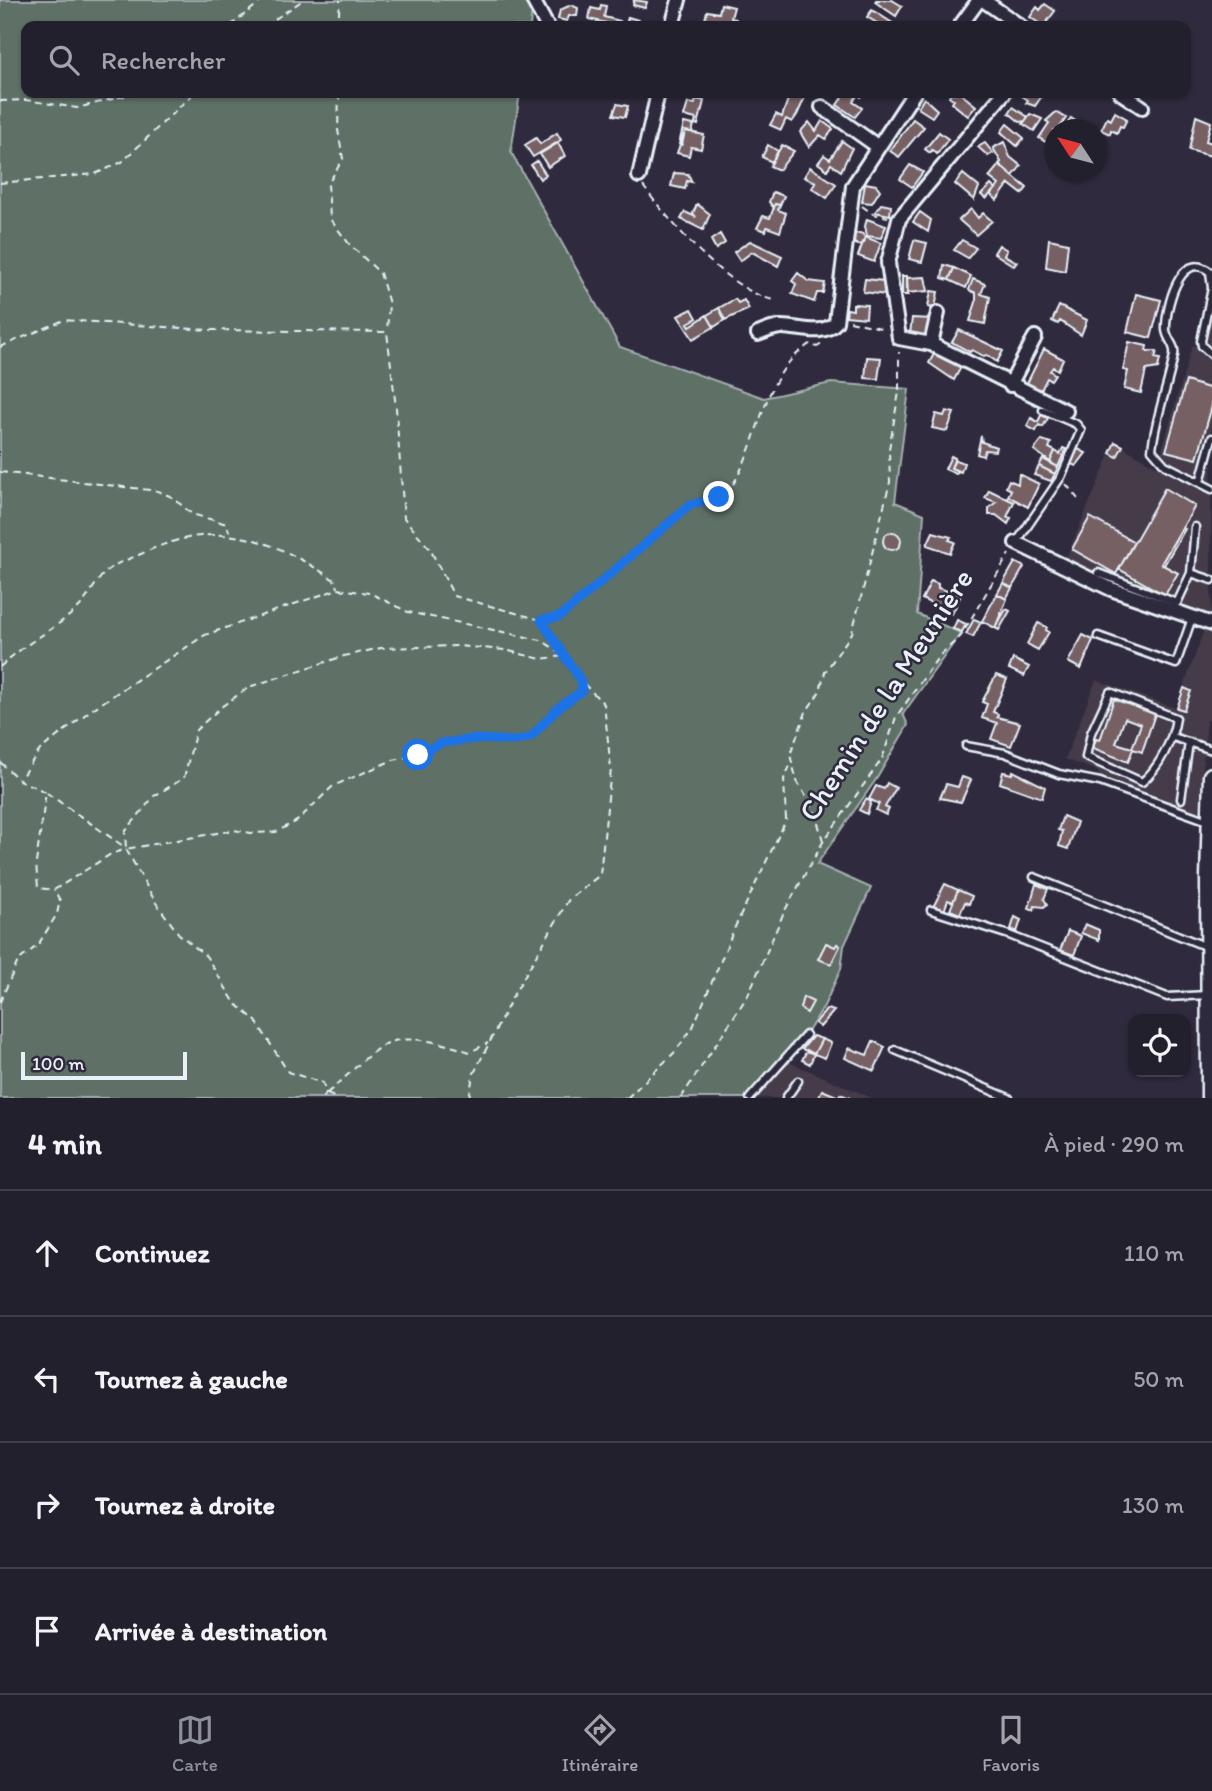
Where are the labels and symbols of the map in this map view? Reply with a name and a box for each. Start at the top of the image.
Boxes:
north arrow [1044,119,1107,182]
route end [703,481,734,512]
street label: Chemin de la Meunière [790,562,981,828]
route start [402,739,433,770]
scale bar [21,1049,187,1081]

